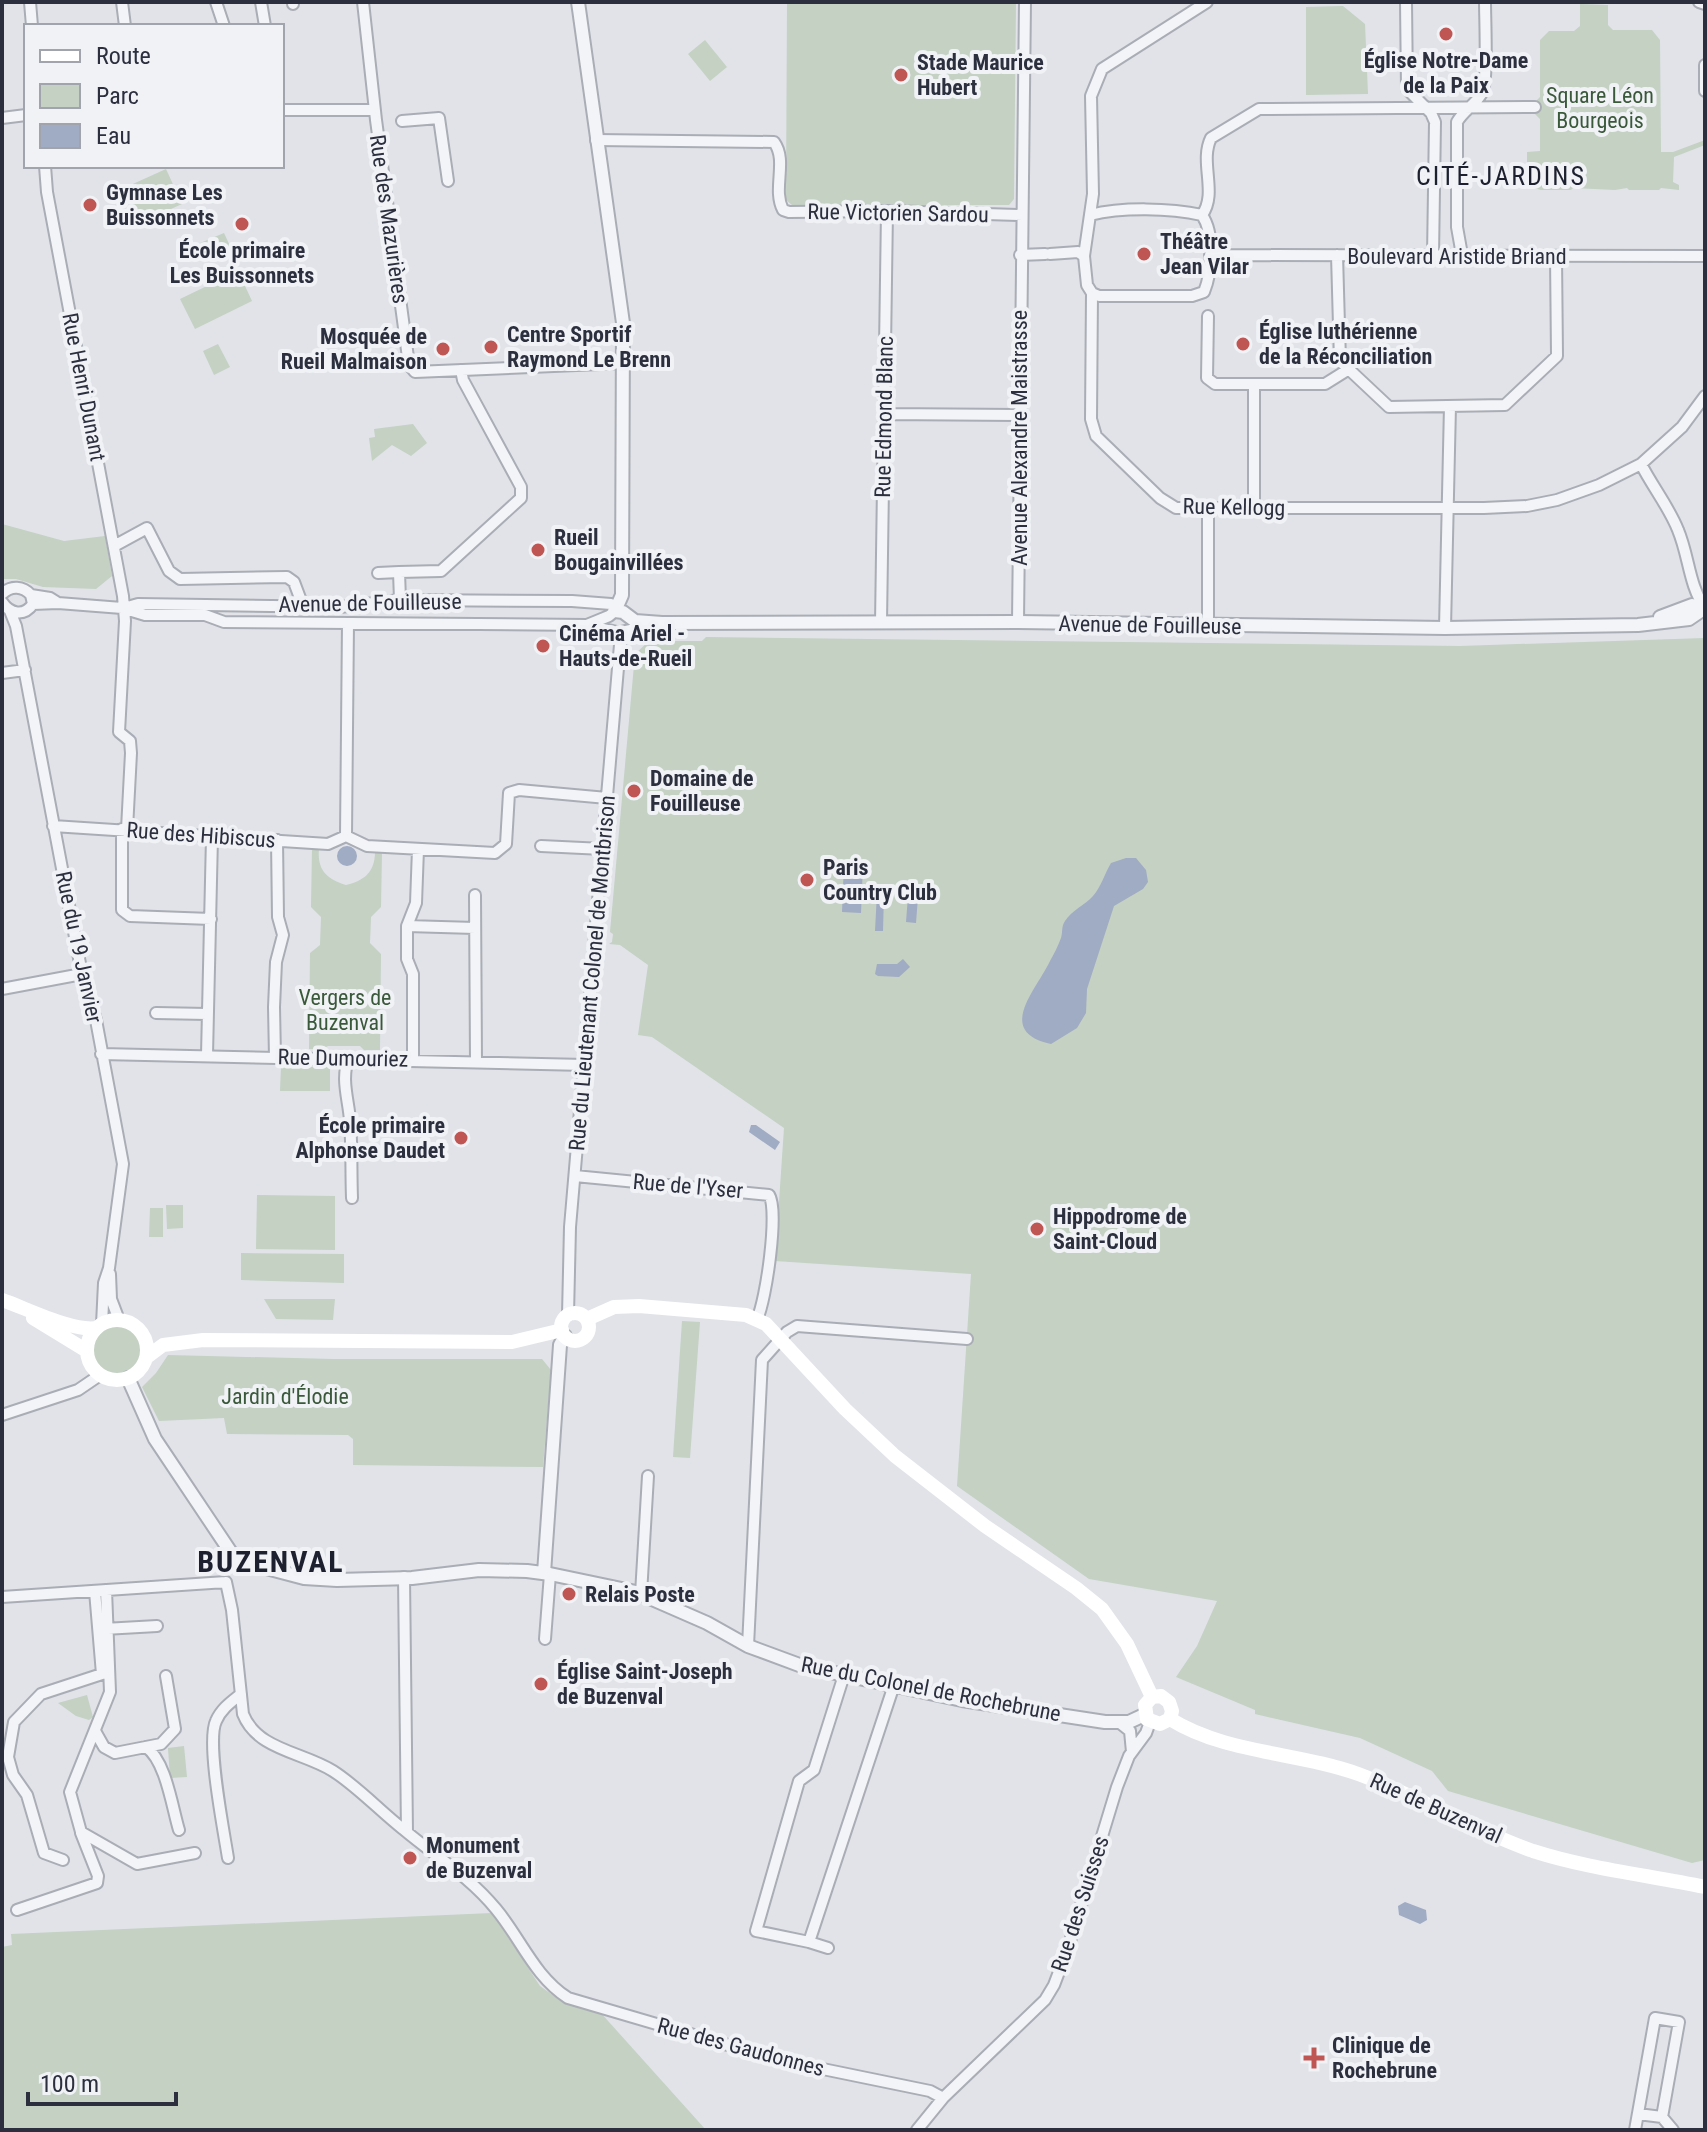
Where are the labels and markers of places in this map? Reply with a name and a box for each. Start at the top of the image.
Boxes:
marker: Église Notre-Dame de la Paix [1437,25,1455,43]
place label: Église Notre-Dame de la Paix [1364,48,1528,98]
place label: Stade Maurice Hubert [917,50,1044,100]
marker: Stade Maurice Hubert [892,66,910,84]
place label: Gymnase Les Buissonnets [106,180,223,230]
marker: Gymnase Les Buissonnets [81,196,99,214]
marker: École primaire Les Buissonnets [233,215,251,233]
place label: Théâtre Jean Vilar [1160,229,1249,279]
place label: École primaire Les Buissonnets [170,238,314,288]
marker: Théâtre Jean Vilar [1135,245,1153,263]
place label: Église luthérienne de la Réconciliation [1259,319,1432,369]
place label: Centre Sportif Raymond Le Brenn [507,322,671,372]
place label: Mosquée de Rueil Malmaison [281,324,427,374]
marker: Église luthérienne de la Réconciliation [1234,335,1252,353]
marker: Centre Sportif Raymond Le Brenn [482,338,500,356]
marker: Mosquée de Rueil Malmaison [434,340,452,358]
place label: Rueil Bougainvillées [554,525,683,575]
marker: Rueil Bougainvillées [529,541,547,559]
place label: Cinéma Ariel - Hauts-de-Rueil [559,621,692,671]
marker: Cinéma Ariel - Hauts-de-Rueil [534,637,552,655]
place label: Domaine de Fouilleuse [650,766,753,816]
marker: Domaine de Fouilleuse [625,782,643,800]
place label: Paris Country Club [823,855,937,905]
marker: Paris Country Club [798,871,816,889]
place label: École primaire Alphonse Daudet [295,1113,445,1163]
marker: École primaire Alphonse Daudet [452,1129,470,1147]
place label: Hippodrome de Saint-Cloud [1053,1204,1187,1254]
marker: Hippodrome de Saint-Cloud [1028,1220,1046,1238]
place label: Relais Poste [585,1582,695,1607]
marker: Relais Poste [560,1585,578,1603]
place label: Église Saint-Joseph de Buzenval [557,1659,733,1709]
marker: Église Saint-Joseph de Buzenval [532,1675,550,1693]
place label: Monument de Buzenval [426,1833,532,1883]
marker: Monument de Buzenval [401,1849,419,1867]
place label: Clinique de Rochebrune [1332,2033,1437,2083]
marker: Clinique de Rochebrune [1303,2047,1325,2069]

